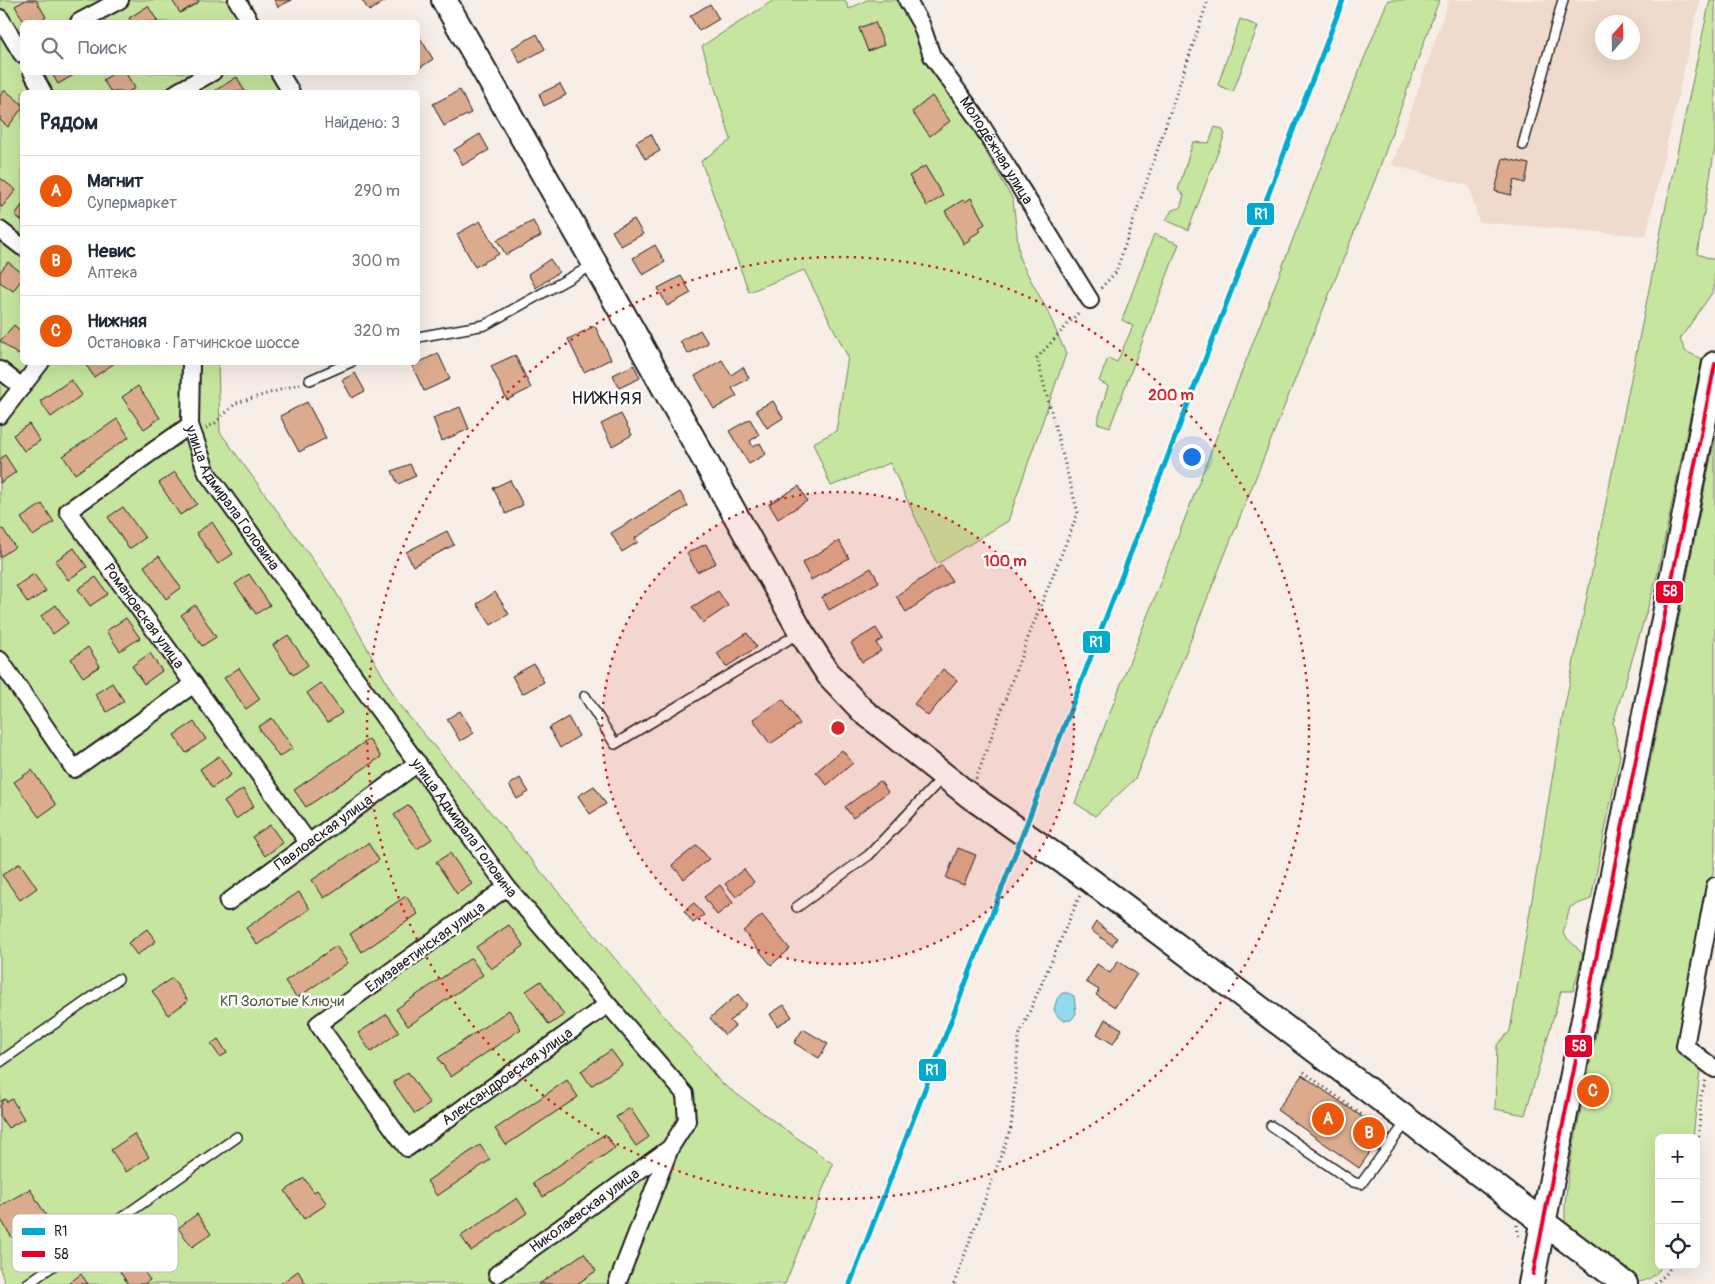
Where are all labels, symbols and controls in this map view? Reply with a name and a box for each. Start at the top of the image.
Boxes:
north arrow [1595,15,1640,60]
search box [20,20,420,75]
icon: search [38,34,66,62]
text: Поиск [78,36,128,60]
street label: Молодёжная улица [955,93,1037,208]
text: Рядом [40,109,98,136]
text: Найдено: 3 [324,113,400,133]
text: Магнит [87,169,143,193]
text: A [51,181,61,201]
text: 290 m [354,181,400,201]
text: Супермаркет [87,193,177,213]
line badge: R1 [1246,202,1275,226]
text: R1 [1254,206,1268,223]
text: Невис [87,239,136,263]
text: B [51,251,61,271]
text: 300 m [352,251,400,271]
text: Аптека [87,263,137,283]
text: Нижняя [87,309,147,333]
text: C [51,321,61,341]
text: 320 m [354,321,400,341]
text: Остановка · Гатчинское шоссе [87,333,299,353]
text: 200 m [1148,386,1194,405]
district label: НИЖНЯЯ [571,387,643,410]
street label: улица Адмирала Головина [181,422,284,574]
your location [1179,444,1205,470]
text: 100 m [984,552,1026,571]
street label: Романовская улица [99,560,188,673]
line badge: 58 [1655,580,1684,604]
text: 58 [1663,583,1677,600]
line badge: R1 [1082,630,1111,654]
text: R1 [1089,634,1103,651]
centre of rings [829,719,847,737]
street label: улица Адмирала Головина [406,754,521,902]
street label: Павловская улица [271,791,376,875]
street label: Елизаветинская улица [362,898,489,997]
park label: КП Золотые Ключи [220,992,344,1011]
street label: Александровская улица [438,1024,576,1130]
line badge: 58 [1564,1034,1593,1058]
text: 58 [1572,1038,1586,1055]
line badge: R1 [918,1058,947,1082]
text: R1 [925,1062,939,1079]
pin: C [1577,1072,1609,1110]
pin: A [1312,1100,1344,1138]
pin: B [1353,1114,1385,1152]
map controls [1655,1134,1700,1269]
button: + [1655,1134,1700,1179]
street label: Николаевская улица [526,1164,643,1257]
button: − [1655,1179,1700,1224]
legend [12,1214,178,1272]
text: R1 [54,1223,68,1240]
button: locate [1655,1224,1700,1269]
text: 58 [54,1246,69,1263]

